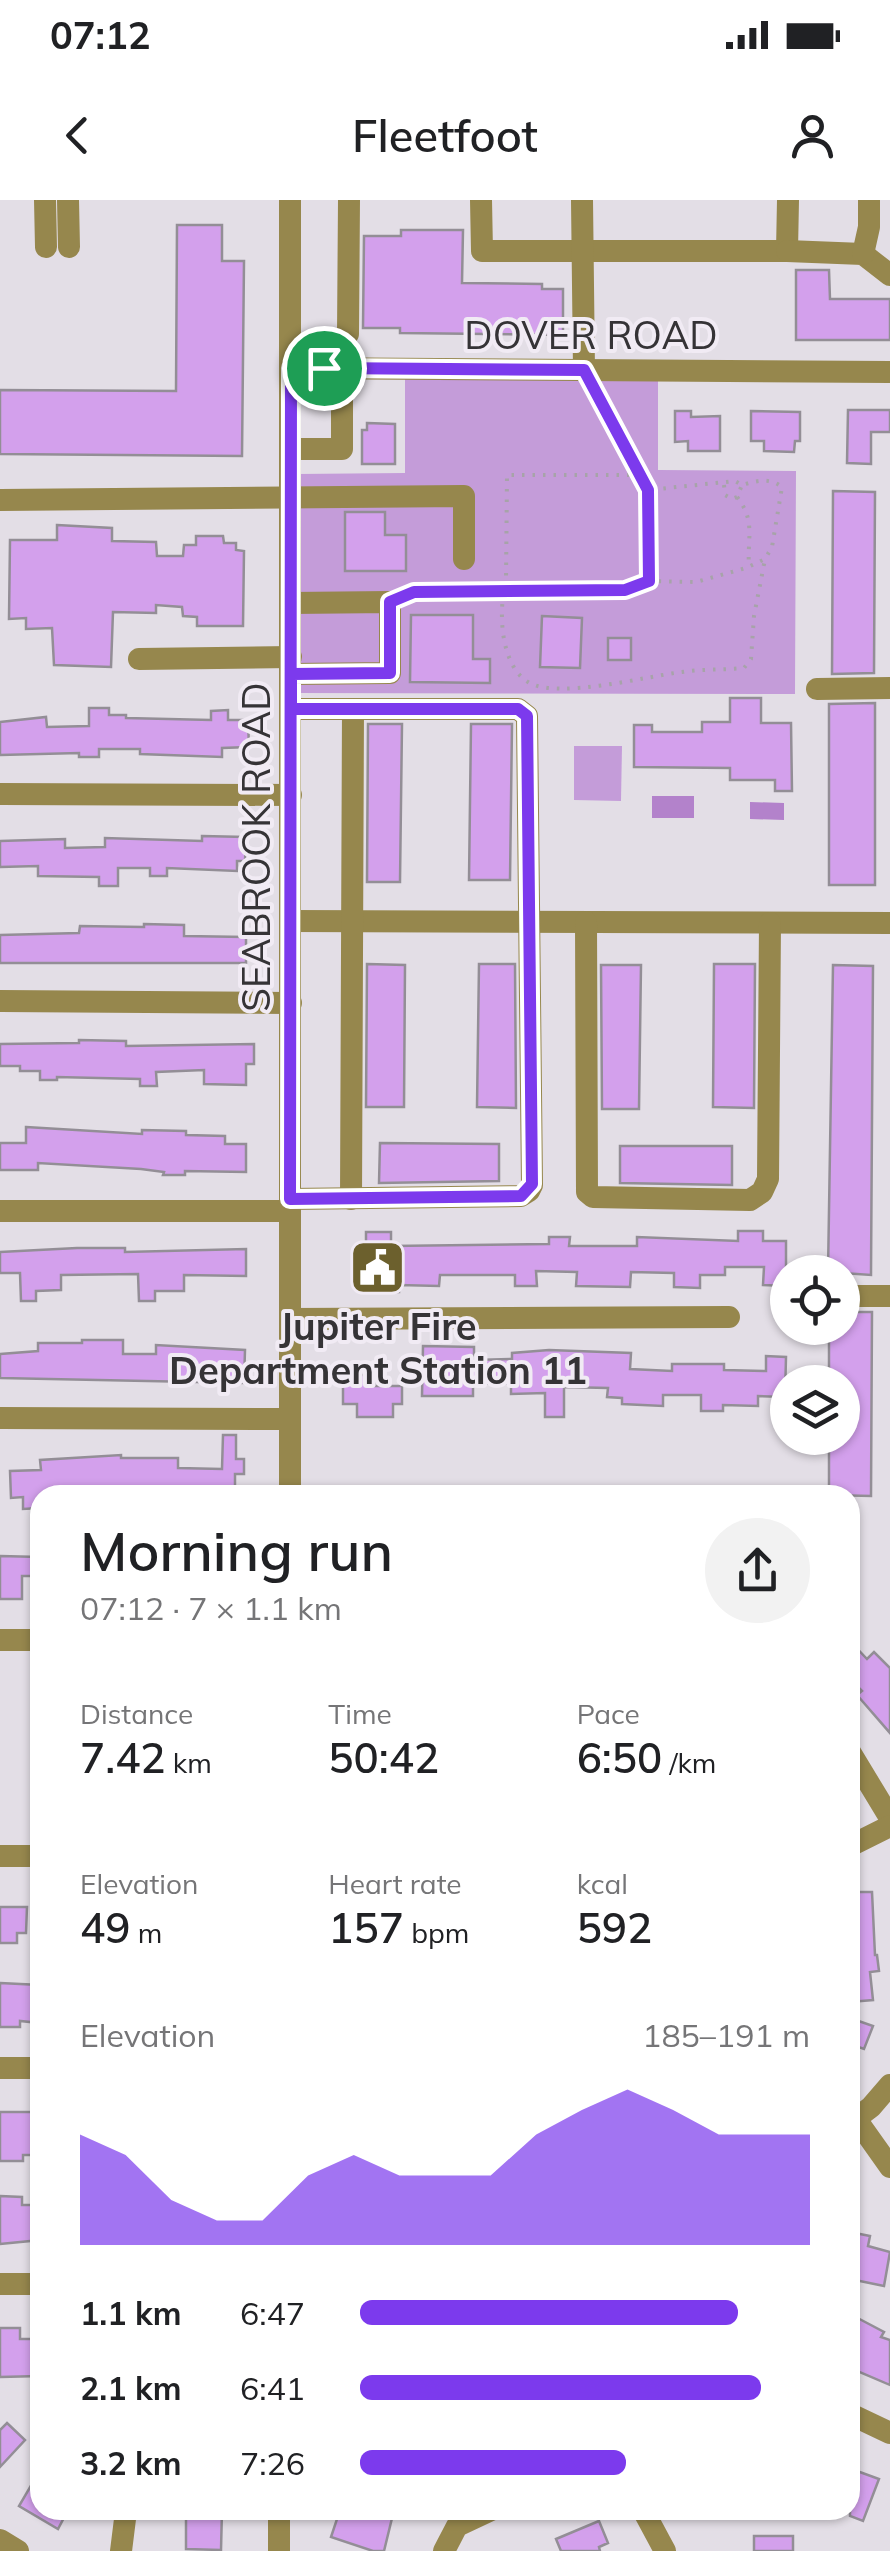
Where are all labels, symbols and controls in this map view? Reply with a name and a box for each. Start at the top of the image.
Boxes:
text: 07:12 [50,11,151,59]
text: Fleetfoot [352,107,538,163]
icon: back [50,108,105,163]
icon: person [785,108,840,163]
street label: DOVER ROAD [464,311,718,359]
pin [282,326,367,411]
icon: arrive [297,341,352,396]
street label: SEABROOK ROAD [232,682,280,1012]
public building icon: Jupiter Fire Department Station 11 [348,1238,408,1298]
map controls [770,1255,860,1455]
button: locate [770,1255,860,1345]
place label: Jupiter Fire Department Station 11 [169,1302,587,1394]
button: layers [770,1365,860,1455]
text: Morning run [80,1516,393,1585]
button: share [705,1518,810,1623]
text: 07:12 · 7 × 1.1 km [80,1588,342,1628]
text: Distance [80,1696,193,1731]
text: Time [328,1696,392,1731]
text: Pace [577,1696,640,1731]
text: 7.42 [80,1731,166,1784]
text: 50:42 [328,1731,439,1784]
text: 6:50 [577,1731,662,1784]
text: km [166,1745,212,1780]
text: /km [662,1745,716,1780]
text: Elevation [80,1866,198,1901]
text: Heart rate [328,1866,462,1901]
text: kcal [577,1866,628,1901]
text: 49 [80,1901,130,1954]
text: 157 [328,1901,404,1954]
text: 592 [577,1901,652,1954]
text: m [130,1915,162,1950]
text: bpm [404,1915,469,1950]
text: Elevation [80,2015,215,2055]
text: 185–191 m [642,2015,810,2055]
text: 1.1 km [80,2293,182,2333]
text: 6:47 [240,2293,305,2333]
text: 2.1 km [80,2368,182,2408]
text: 6:41 [240,2368,305,2408]
text: 3.2 km [80,2443,182,2483]
text: 7:26 [240,2443,305,2483]

